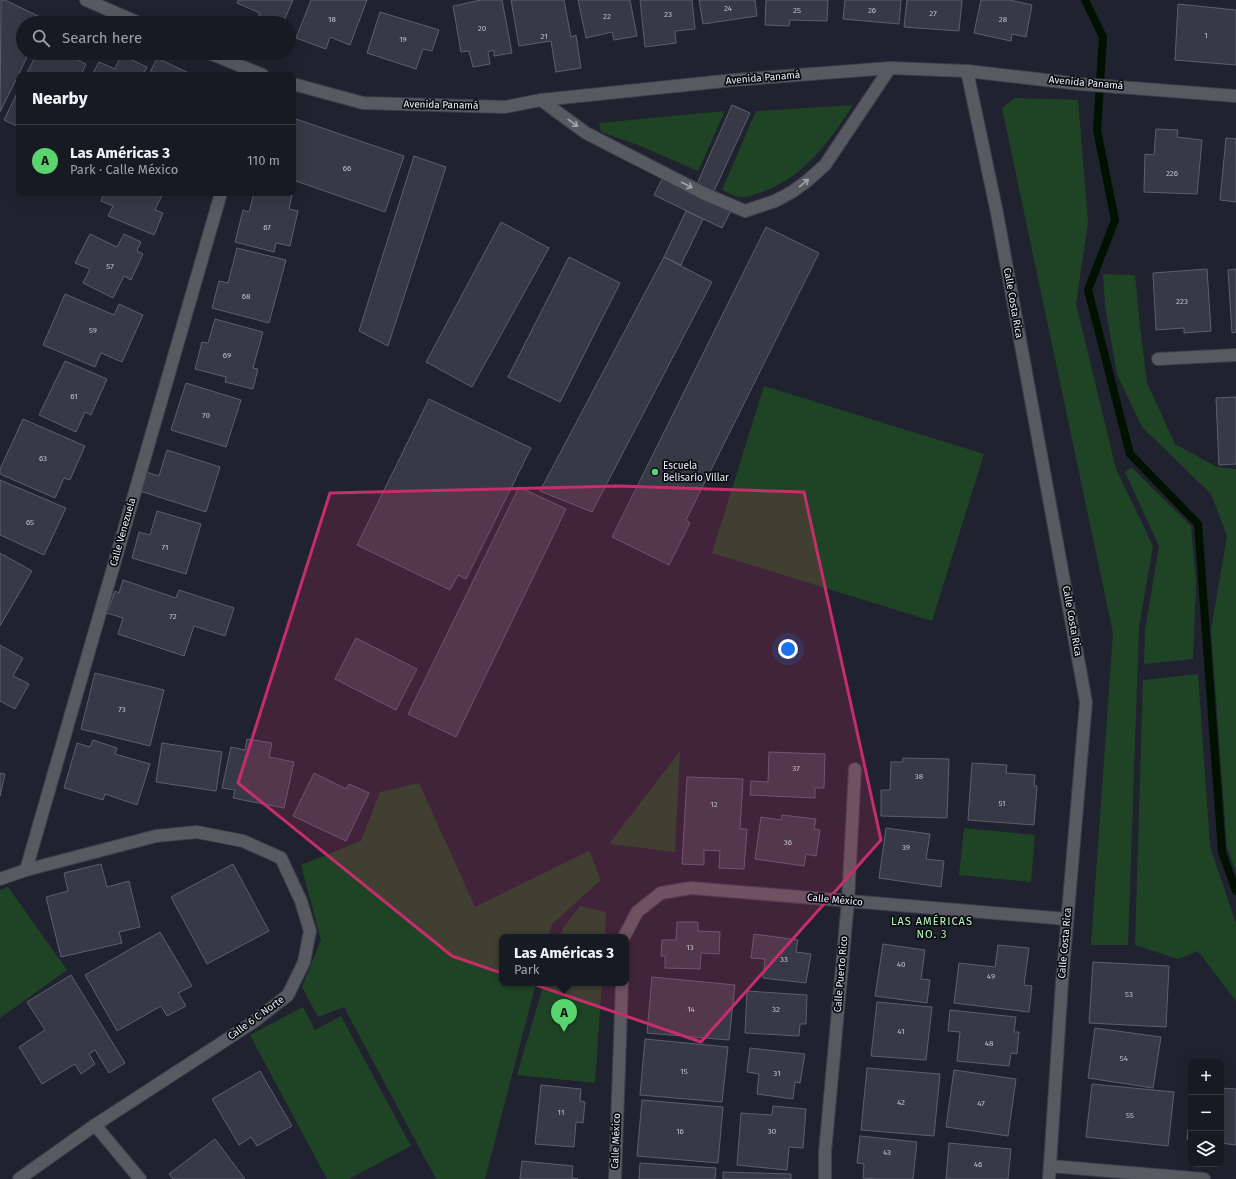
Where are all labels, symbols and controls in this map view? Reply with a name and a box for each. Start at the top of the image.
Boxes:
house number: 24 [724,4,733,13]
house number: 25 [793,6,801,15]
house number: 26 [868,6,876,15]
house number: 27 [929,9,937,18]
house number: 23 [664,10,672,19]
house number: 22 [603,12,611,21]
house number: 18 [328,15,337,24]
house number: 28 [999,15,1008,24]
search box [16,16,296,60]
house number: 20 [478,24,487,33]
icon: search [30,27,52,49]
text: Search here [62,29,142,47]
house number: 1 [1204,31,1208,40]
house number: 21 [540,32,548,41]
house number: 19 [399,35,407,44]
street label: Avenida Panamá [725,69,801,87]
street label: Avenida Panamá [1048,74,1124,92]
text: Nearby [32,88,87,109]
street label: Avenida Panamá [403,98,479,112]
one-way arrow [567,119,578,127]
text: Las Américas 3 [70,144,170,162]
text: A [41,153,49,168]
text: 110 m [247,153,280,168]
text: Park · Calle México [70,162,178,177]
house number: 66 [343,164,351,173]
house number: 226 [1166,169,1178,178]
one-way arrow [799,178,810,187]
one-way arrow [681,182,693,189]
house number: 67 [263,223,271,232]
house number: 57 [106,262,114,271]
street label: Calle Costa Rica [1001,267,1025,339]
house number: 68 [242,292,251,301]
house number: 223 [1176,297,1188,306]
house number: 59 [89,326,97,335]
house number: 69 [223,351,231,360]
house number: 61 [70,392,78,401]
house number: 70 [202,411,210,420]
house number: 63 [39,454,47,463]
place label: Escuela Belisario Villar [663,460,729,484]
marker: Escuela Belisario Villar [650,467,660,477]
street label: Calle Venezuela [107,496,139,568]
house number: 65 [26,518,34,527]
house number: 71 [162,543,168,552]
street label: Calle Costa Rica [1060,585,1084,657]
house number: 72 [169,612,177,621]
your location [778,639,798,659]
house number: 73 [118,705,126,714]
house number: 37 [792,764,800,773]
house number: 38 [915,772,924,781]
house number: 51 [998,799,1006,808]
house number: 12 [710,800,718,809]
house number: 36 [784,838,792,847]
house number: 39 [902,843,910,852]
street label: Calle México [807,892,864,908]
street label: Calle Costa Rica [1056,907,1074,979]
district label: LAS AMÉRICAS NO. 3 [891,914,973,941]
popup [499,934,629,986]
street label: Calle Puerto Rico [832,935,850,1013]
house number: 13 [686,943,694,952]
text: Las Américas 3 [514,944,614,962]
house number: 33 [780,955,788,964]
house number: 40 [897,960,906,969]
text: Park [514,962,540,977]
house number: 49 [987,972,995,981]
house number: 53 [1125,990,1133,999]
street label: Calle 6 C Norte [226,994,286,1042]
pin: A [551,999,577,1032]
house number: 14 [687,1005,696,1014]
house number: 32 [772,1005,780,1014]
house number: 41 [897,1027,905,1036]
house number: 48 [985,1039,994,1048]
house number: 54 [1120,1054,1129,1063]
map controls [1188,1059,1224,1167]
button: + [1188,1059,1224,1095]
house number: 15 [680,1067,688,1076]
house number: 31 [773,1069,781,1078]
button: − [1188,1095,1224,1131]
house number: 42 [897,1098,905,1107]
house number: 47 [977,1099,985,1108]
house number: 11 [558,1108,564,1117]
house number: 55 [1126,1111,1134,1120]
street label: Calle México [609,1113,623,1169]
house number: 16 [676,1127,684,1136]
house number: 30 [768,1127,777,1136]
button: layers [1188,1131,1224,1167]
house number: 43 [883,1148,891,1157]
house number: 46 [974,1160,982,1169]

